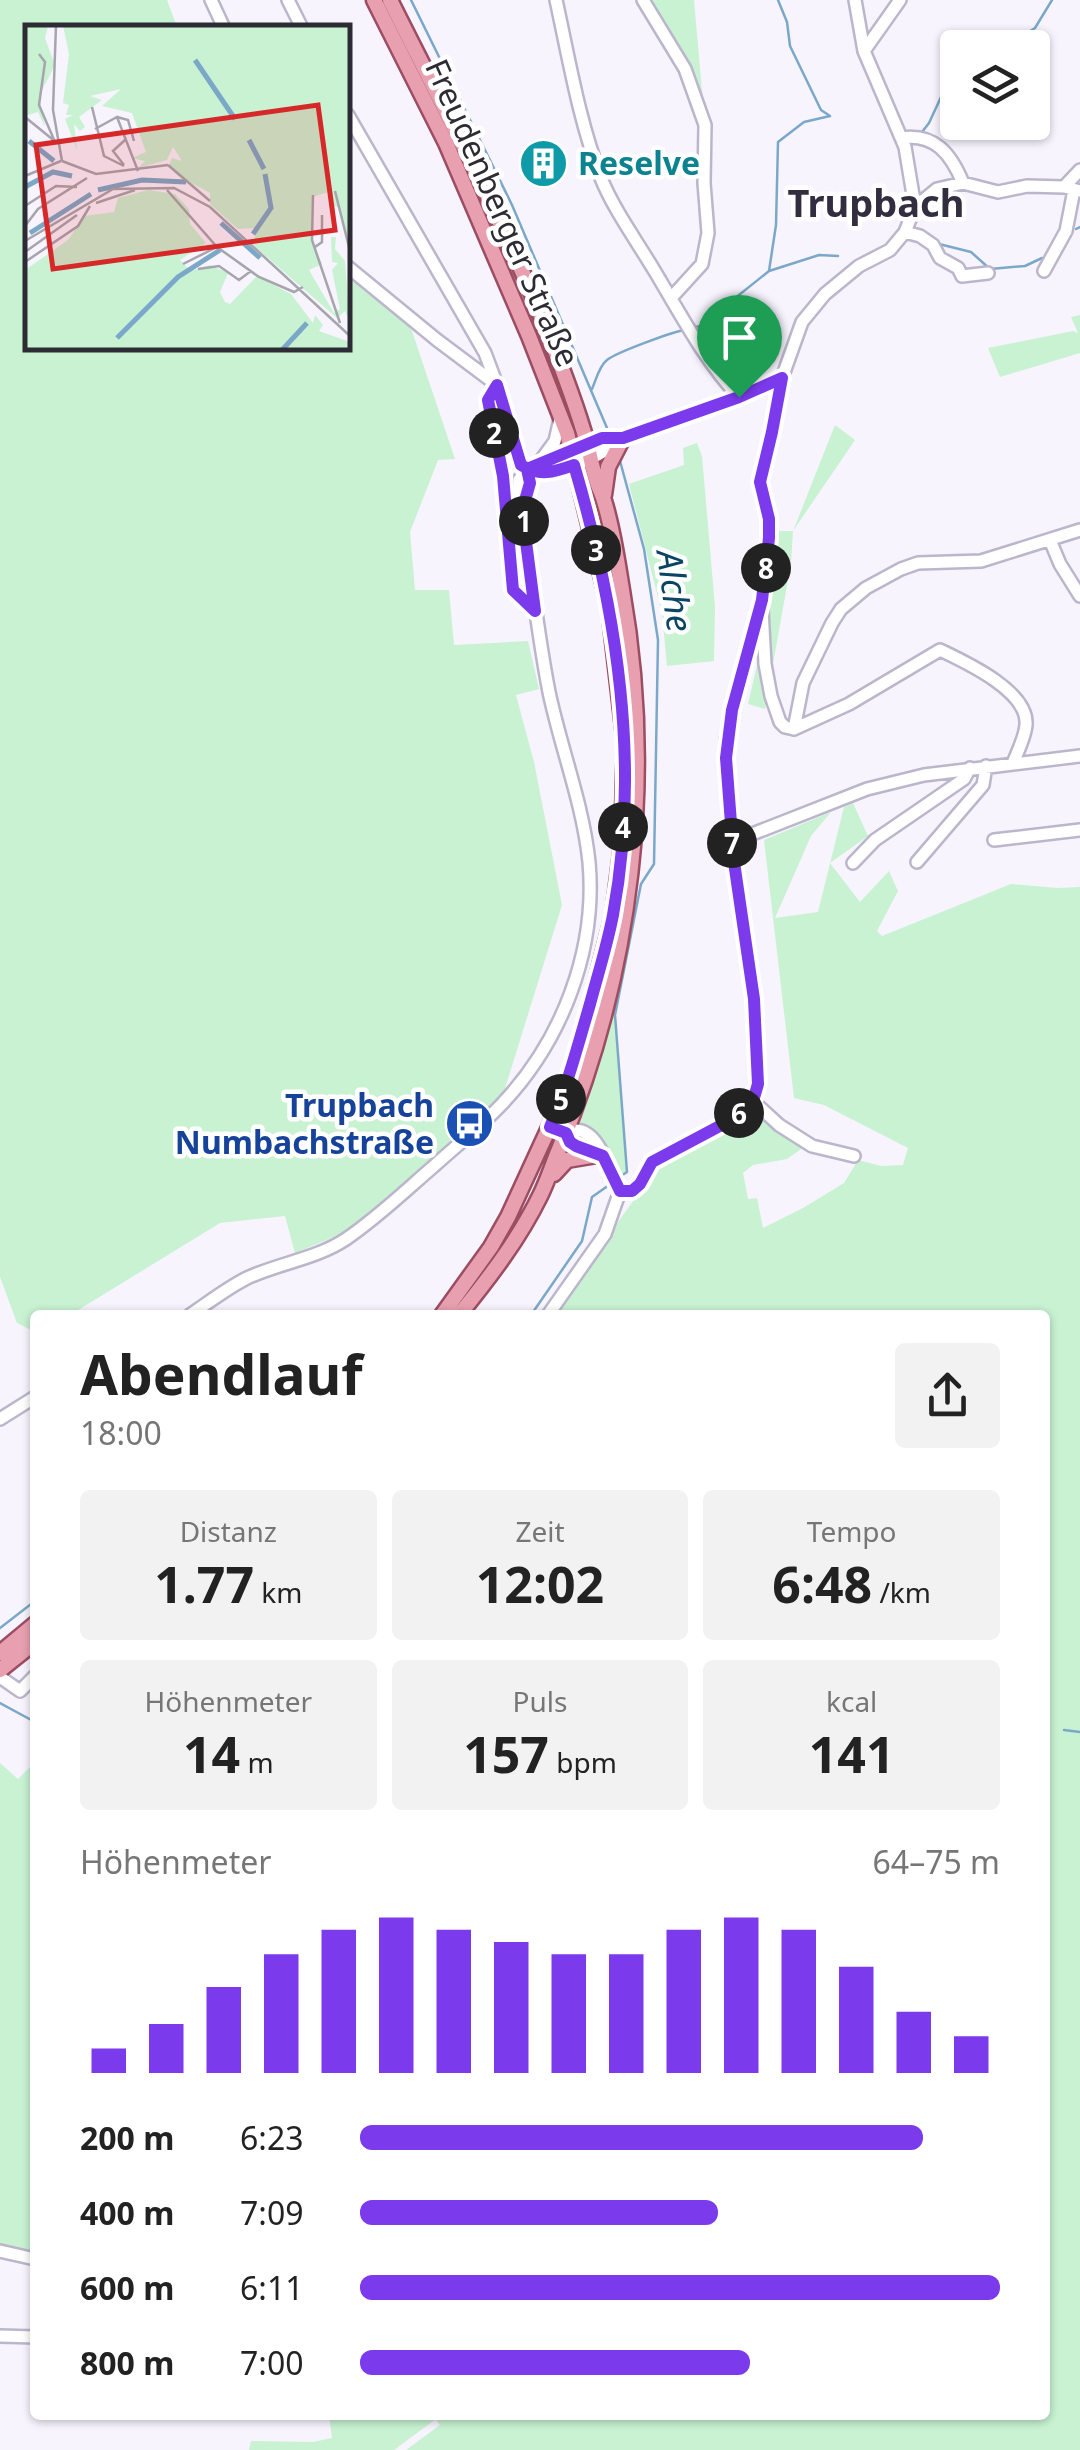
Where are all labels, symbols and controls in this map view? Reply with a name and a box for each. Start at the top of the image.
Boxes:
inset map [25,25,350,350]
map controls [940,30,1050,140]
button: layers [940,30,1050,140]
street label: Freudenberger Straße [416,52,591,373]
building icon: Reselve [517,138,569,190]
place label: Reselve [578,141,700,184]
district label: Trupbach [788,176,964,228]
pin [697,295,782,398]
icon: arrive [712,310,767,365]
pin: 2 [469,408,519,458]
text: 2 [486,414,502,452]
pin: 1 [499,496,549,546]
text: 1 [516,502,532,540]
pin: 3 [571,525,621,575]
text: 3 [588,531,604,569]
pin: 8 [741,543,791,593]
water label: Alche [646,545,704,635]
text: 8 [758,549,774,587]
pin: 4 [598,802,648,852]
text: 4 [615,808,631,846]
pin: 7 [707,818,757,868]
text: 7 [724,824,740,862]
pin: 5 [536,1074,586,1124]
text: 5 [553,1080,569,1118]
place label: Trupbach Numbachstraße [175,1083,434,1163]
pin: 6 [714,1088,764,1138]
text: 6 [731,1094,747,1132]
bus stop icon: Trupbach Numbachstraße [443,1098,495,1150]
text: Abendlauf [80,1336,363,1411]
button: share [895,1343,1000,1448]
text: 18:00 [80,1411,162,1454]
text: Distanz [180,1512,277,1550]
text: Zeit [515,1512,565,1550]
text: Tempo [807,1512,897,1550]
text: 1.77 [154,1550,254,1618]
text: 12:02 [476,1550,604,1618]
text: 6:48 [772,1550,872,1618]
text: km [254,1573,302,1611]
text: /km [872,1573,931,1611]
text: Höhenmeter [145,1682,312,1720]
text: Puls [513,1682,567,1720]
text: kcal [826,1682,877,1720]
text: 14 [183,1720,240,1788]
text: 157 [463,1720,549,1788]
text: 141 [809,1720,895,1788]
text: m [240,1743,274,1781]
text: bpm [549,1743,617,1781]
text: Höhenmeter [80,1840,271,1883]
text: 64–75 m [873,1840,1000,1883]
text: 200 m [80,2116,174,2159]
text: 6:23 [240,2116,304,2159]
text: 400 m [80,2191,174,2234]
text: 7:09 [240,2191,304,2234]
text: 600 m [80,2266,174,2309]
text: 6:11 [240,2266,304,2309]
text: 800 m [80,2341,174,2384]
text: 7:00 [240,2341,304,2384]

